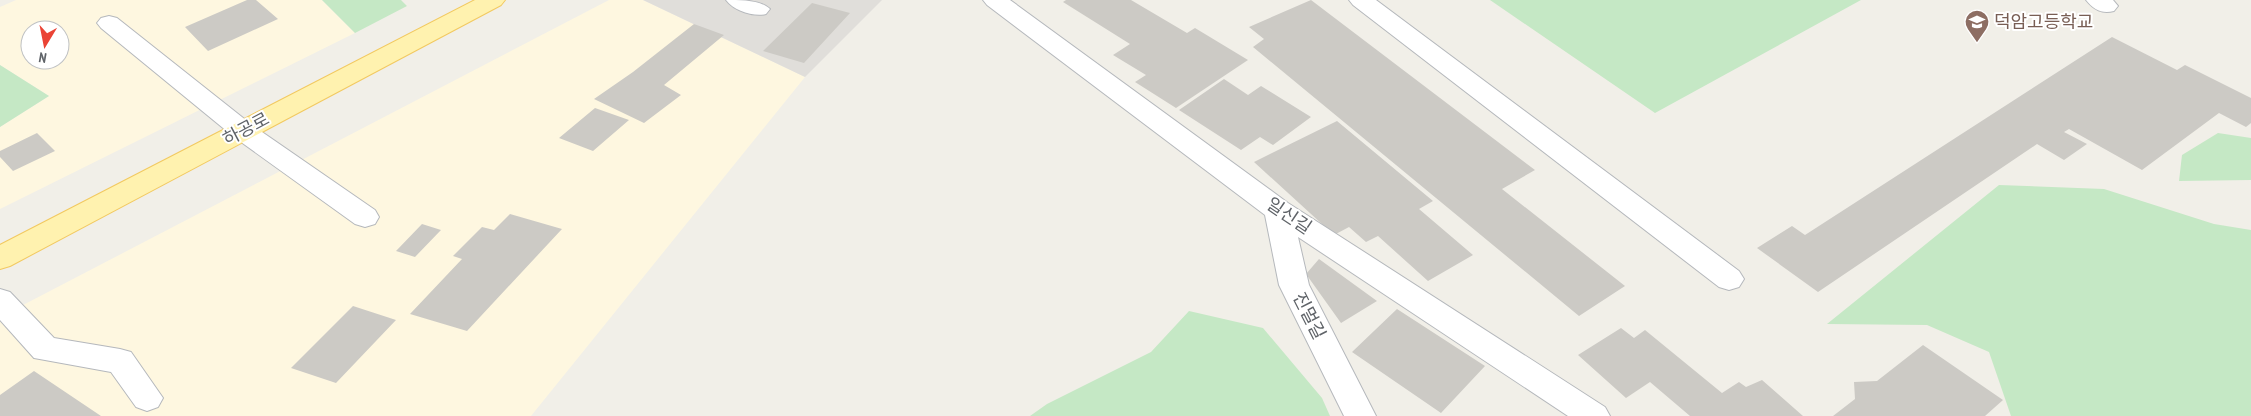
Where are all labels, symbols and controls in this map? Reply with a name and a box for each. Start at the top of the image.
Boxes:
school or university icon: 덕암고등학교 [1964,9,1990,43]
place label: 덕암고등학교 [1994,10,2093,33]
north arrow [20,20,70,70]
text: N [37,48,48,67]
street label: 하공로 [218,107,273,150]
street label: 일신길 [1262,192,1316,239]
street label: 진멀길 [1288,288,1331,343]

